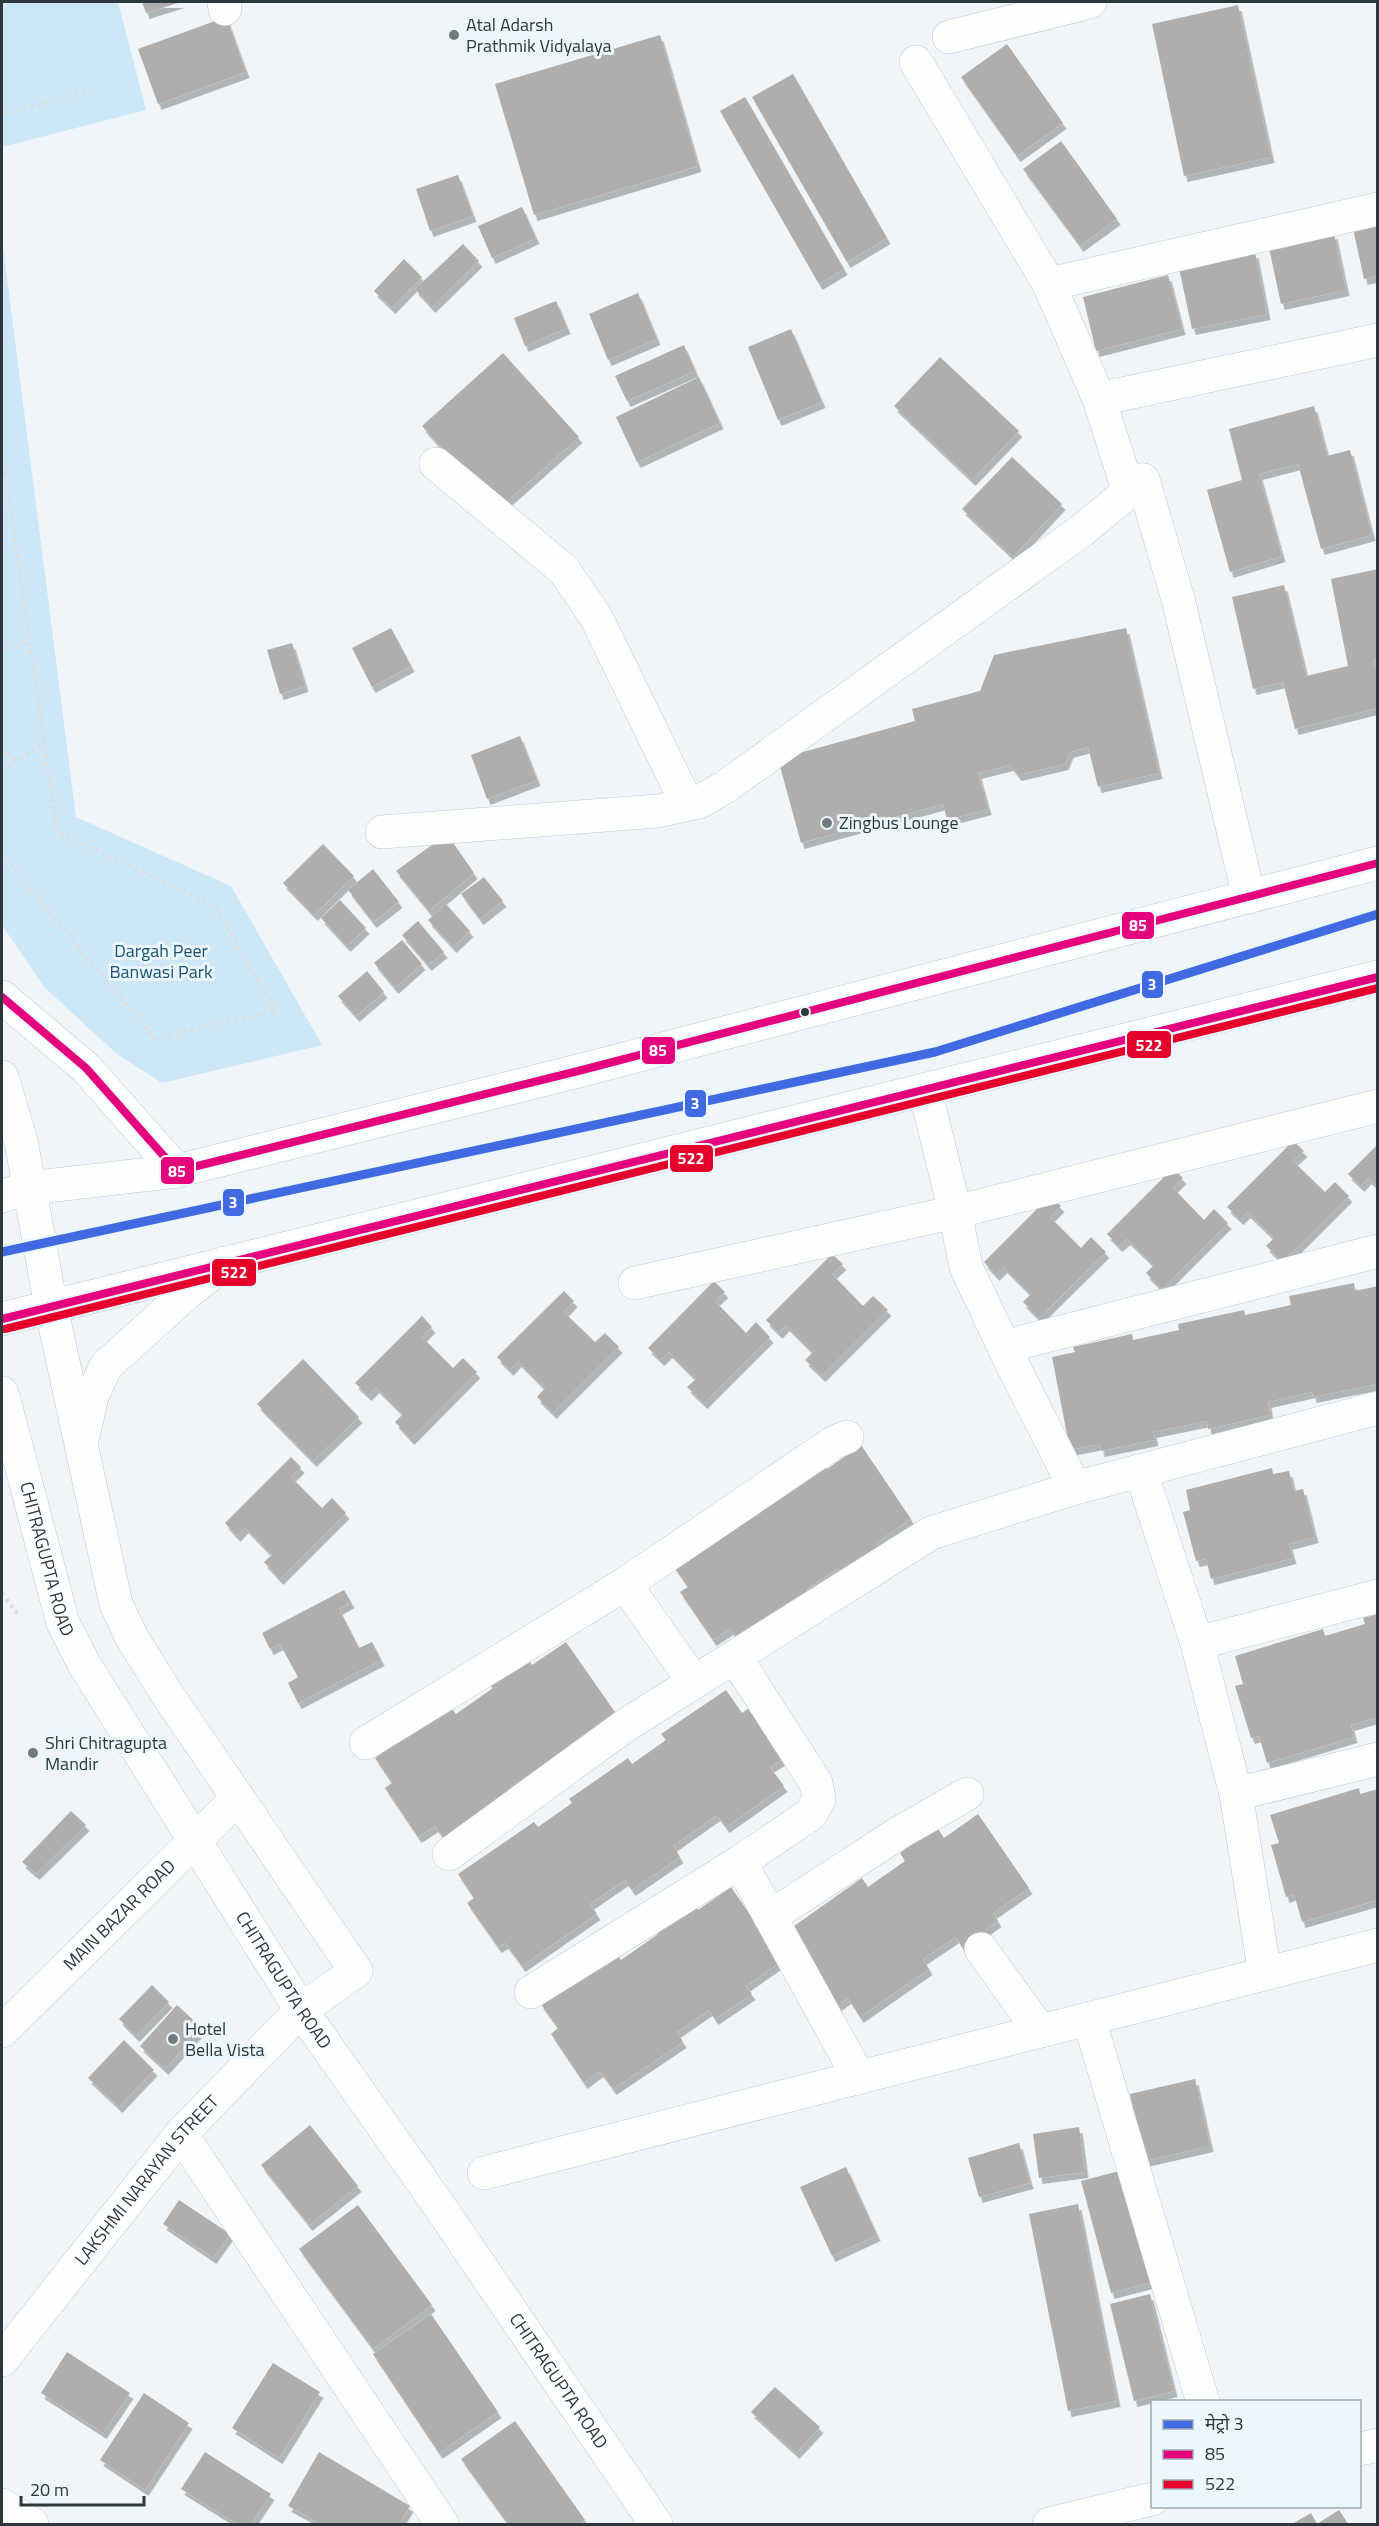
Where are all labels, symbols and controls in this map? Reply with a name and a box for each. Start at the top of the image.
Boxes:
place label: Atal Adarsh Prathmik Vidyalaya [466,11,612,59]
marker: Atal Adarsh Prathmik Vidyalaya [447,28,461,42]
place label: Zingbus Lounge [839,809,958,836]
marker: Zingbus Lounge [820,816,834,830]
line badge: 85 [1121,911,1155,940]
text: 85 [1129,913,1147,937]
park label: Dargah Peer Banwasi Park [109,937,213,985]
line badge: 3 [1141,970,1164,999]
text: 3 [1148,972,1156,996]
unlabelled marker [799,1006,811,1018]
line badge: 522 [1126,1030,1172,1059]
text: 522 [1136,1033,1162,1057]
line badge: 85 [641,1036,676,1065]
text: 85 [649,1038,667,1062]
line badge: 3 [684,1089,707,1118]
text: 3 [691,1091,699,1115]
line badge: 522 [669,1144,714,1173]
text: 522 [678,1146,704,1170]
line badge: 85 [160,1156,195,1185]
text: 85 [168,1159,186,1183]
line badge: 3 [222,1188,245,1217]
text: 3 [229,1190,237,1214]
line badge: 522 [211,1258,257,1287]
text: 522 [221,1260,247,1284]
street label: CHITRAGUPTA ROAD [13,1479,82,1641]
place label: Shri Chitragupta Mandir [45,1729,167,1777]
marker: Shri Chitragupta Mandir [26,1746,40,1760]
street label: MAIN BAZAR ROAD [57,1853,181,1977]
street label: CHITRAGUPTA ROAD [229,1906,338,2054]
place label: Hotel Bella Vista [185,2015,265,2063]
marker: Hotel Bella Vista [166,2032,180,2046]
street label: LAKSHMI NARAYAN STREET [68,2088,225,2271]
street label: CHITRAGUPTA ROAD [503,2307,615,2454]
legend [1151,2400,1361,2508]
text: मेट्रो 3 [1205,2410,1244,2437]
text: 85 [1205,2440,1225,2467]
scale bar [21,2469,144,2507]
text: 522 [1205,2470,1235,2497]
text: 20 m [30,2476,69,2503]

